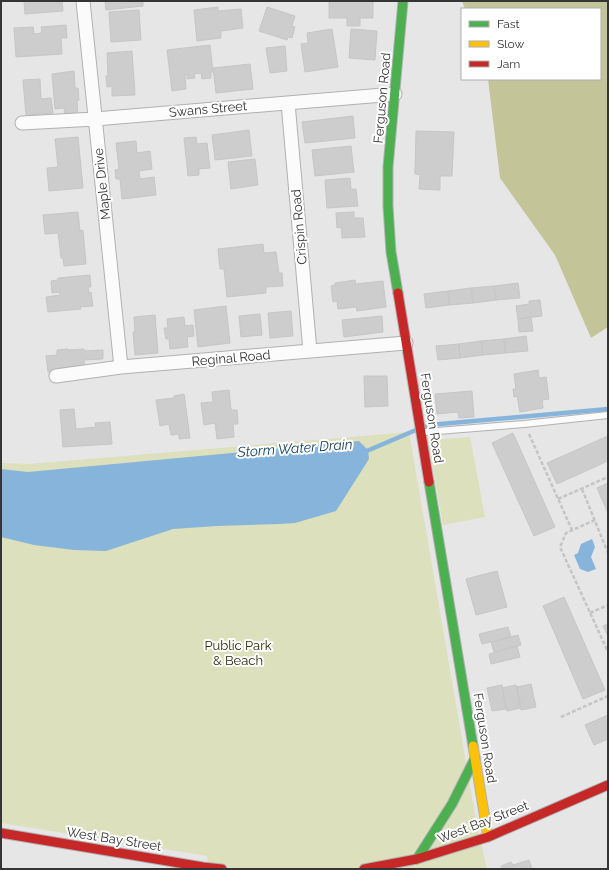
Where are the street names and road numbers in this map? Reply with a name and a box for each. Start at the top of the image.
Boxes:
street label: Ferguson Road [371,52,393,144]
street label: Swans Street [168,98,248,120]
street label: Maple Drive [91,147,113,221]
street label: Crispin Road [288,189,310,265]
street label: Reginal Road [191,347,271,369]
street label: Ferguson Road [417,372,447,464]
street label: Ferguson Road [470,692,500,784]
street label: West Bay Street [436,798,531,846]
street label: West Bay Street [65,824,163,854]

